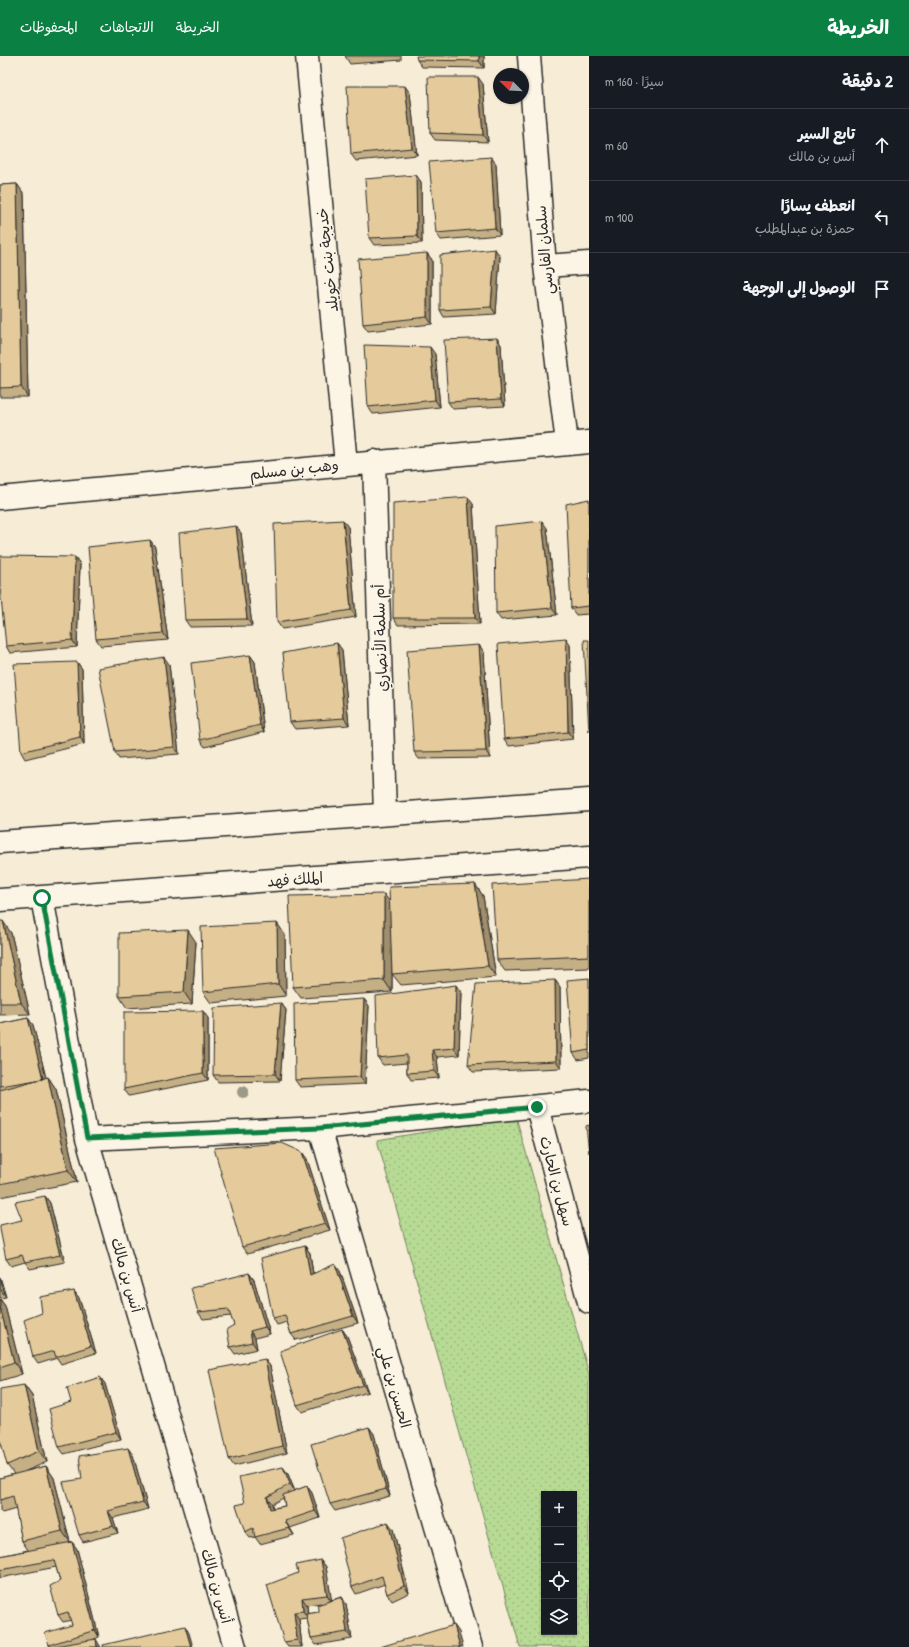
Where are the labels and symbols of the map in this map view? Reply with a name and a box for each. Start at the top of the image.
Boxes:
north arrow [493,68,529,104]
street label: سلمان الفارسي [530,204,561,295]
street label: خديجة بنت خويلد [311,207,343,313]
street label: وهب بن مسلم [248,454,340,486]
street label: أم سلمة الأنصاري [368,584,393,692]
street label: الملك فهد [266,867,324,891]
route start [33,889,51,907]
route end [528,1098,546,1116]
street label: سهل بن الحارث [535,1134,579,1228]
street label: أنس بن مالك [106,1235,148,1315]
street label: الحسن بن علي [370,1343,417,1431]
street label: أنس بن مالك [196,1546,238,1626]

